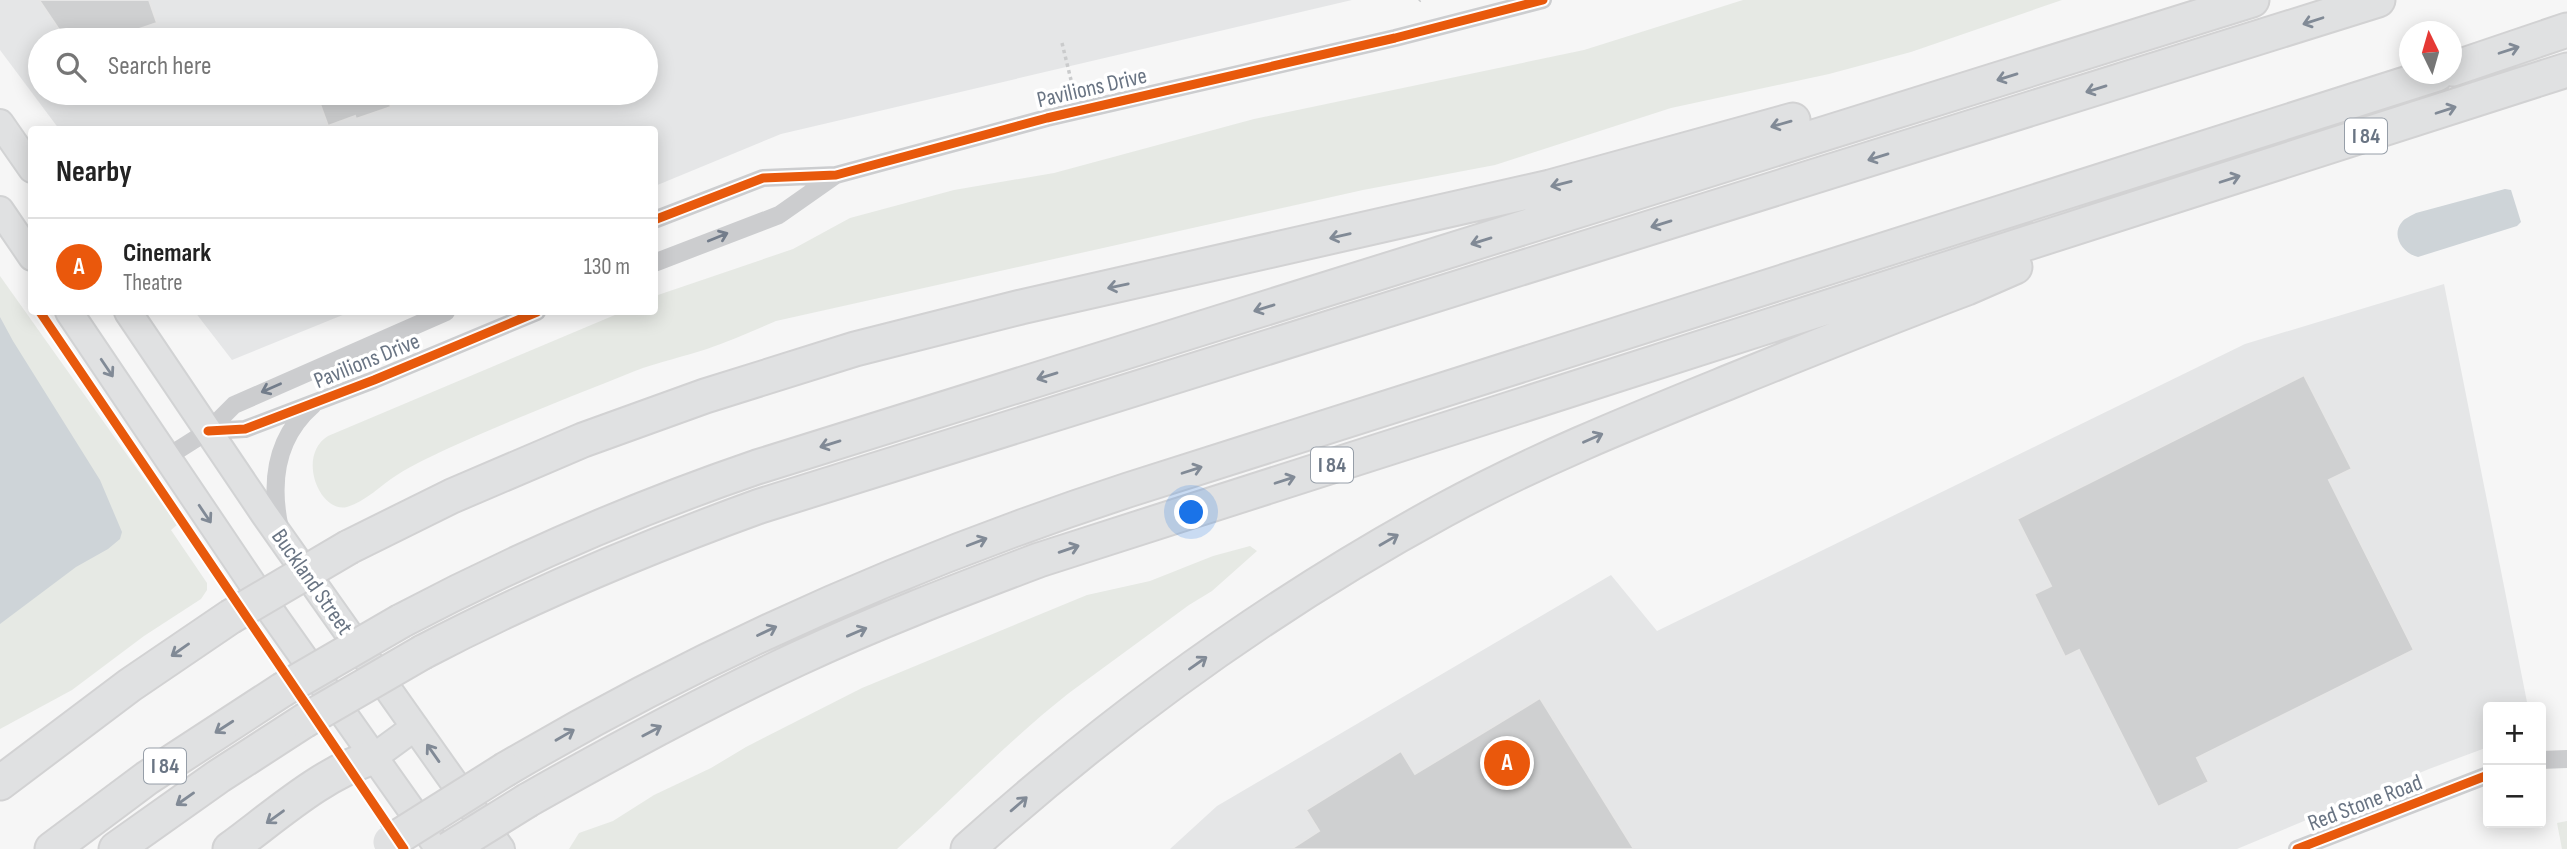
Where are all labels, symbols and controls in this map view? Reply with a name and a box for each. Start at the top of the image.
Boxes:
one-way arrow [2302,16,2324,28]
north arrow [2399,21,2462,84]
search box [28,28,658,105]
one-way arrow [2498,43,2520,55]
icon: search [52,48,90,86]
text: Search here [108,51,211,82]
street label: Pavilions Drive [1034,62,1150,114]
one-way arrow [1996,71,2018,84]
one-way arrow [2085,84,2107,96]
one-way arrow [2435,103,2457,115]
one-way arrow [1770,118,1792,131]
road number: I 84 [2345,118,2387,154]
one-way arrow [1868,151,1890,164]
text: Nearby [56,154,132,190]
one-way arrow [2218,172,2240,184]
one-way arrow [1550,178,1573,191]
one-way arrow [1650,219,1672,232]
one-way arrow [1329,229,1352,243]
one-way arrow [706,230,728,243]
one-way arrow [1471,235,1493,248]
text: Cinemark [123,238,211,269]
text: A [74,253,84,281]
text: 130 m [584,253,630,281]
text: Theatre [123,269,183,297]
one-way arrow [1107,279,1130,293]
one-way arrow [1253,303,1275,316]
street label: Pavilions Drive [310,327,424,395]
one-way arrow [100,358,114,377]
one-way arrow [1036,371,1058,384]
one-way arrow [261,382,282,395]
one-way arrow [1581,431,1603,444]
one-way arrow [819,438,841,451]
road number: I 84 [1311,448,1353,482]
one-way arrow [1181,462,1203,475]
one-way arrow [1274,473,1296,485]
your location [1174,495,1208,529]
one-way arrow [198,504,213,523]
street label: Buckland Street [265,524,359,640]
one-way arrow [1379,533,1399,547]
one-way arrow [965,535,987,548]
one-way arrow [1057,542,1079,554]
one-way arrow [756,624,777,637]
one-way arrow [845,625,867,638]
one-way arrow [171,643,190,657]
one-way arrow [1188,655,1207,670]
map controls [2483,702,2546,828]
button: + [2483,702,2546,765]
one-way arrow [215,719,234,734]
one-way arrow [641,724,662,738]
one-way arrow [554,728,575,741]
pin: A [1484,737,1530,789]
one-way arrow [426,744,440,763]
road number: I 84 [144,748,186,784]
button: − [2483,765,2546,828]
street label: Red Stone Road [2304,768,2426,838]
one-way arrow [176,792,195,806]
one-way arrow [1010,796,1028,812]
one-way arrow [266,810,285,824]

